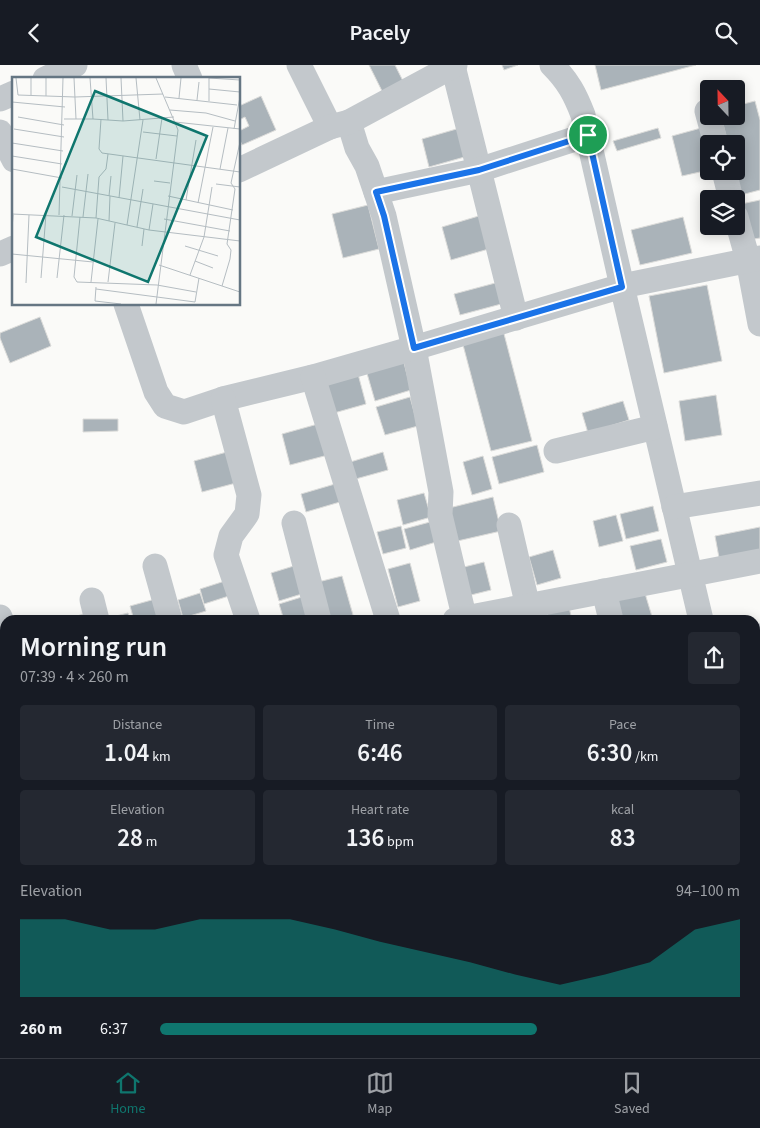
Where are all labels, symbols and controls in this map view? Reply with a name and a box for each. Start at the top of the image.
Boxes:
text: Pacely [350,17,410,49]
icon: back [20,19,48,47]
icon: search [712,19,740,47]
inset map [12,77,240,305]
north arrow [700,80,745,125]
map controls [700,80,745,235]
pin [567,114,609,156]
icon: arrive [574,121,602,149]
button: locate [700,135,745,180]
button: layers [700,190,745,235]
text: Morning run [20,627,167,667]
button: share [688,632,740,684]
text: 07:39 · 4 × 260 m [20,666,129,688]
text: Distance [112,715,162,735]
text: Time [365,715,395,735]
text: Pace [609,715,636,735]
text: 1.04 [104,735,149,771]
text: 6:46 [357,735,403,771]
text: 6:30 [587,735,632,771]
text: km [149,747,171,767]
text: /km [632,747,658,767]
text: Elevation [110,800,165,820]
text: Heart rate [351,800,409,820]
text: kcal [611,800,634,820]
text: 28 [117,820,143,856]
text: 136 [346,820,384,856]
text: 83 [610,820,635,856]
text: m [143,832,157,852]
text: bpm [384,832,414,852]
text: Elevation [20,880,82,902]
text: 94–100 m [676,880,740,902]
text: 260 m [20,1018,62,1040]
text: 6:37 [100,1018,128,1040]
tab: Home [110,1069,145,1119]
tab: Map [366,1069,394,1119]
tab: Saved [614,1069,650,1119]

